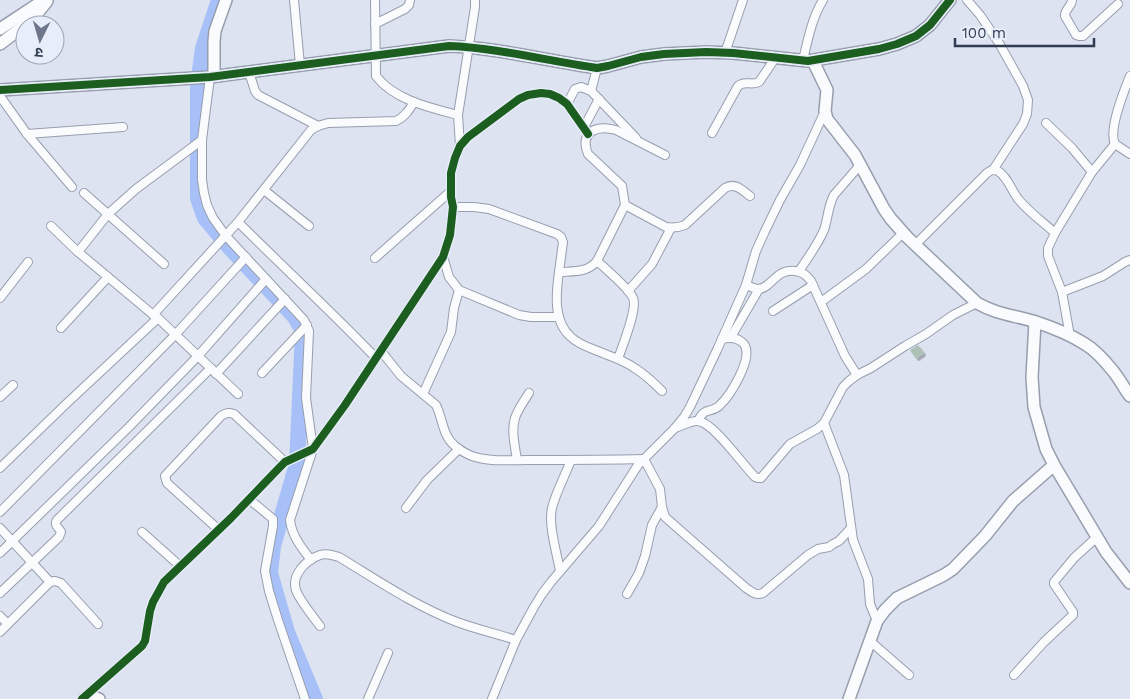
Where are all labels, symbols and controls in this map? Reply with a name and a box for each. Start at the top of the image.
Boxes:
north arrow [15,15,65,65]
scale bar [955,15,1094,47]
text: 100 m [962,24,1006,42]
text: उ [33,45,44,61]

